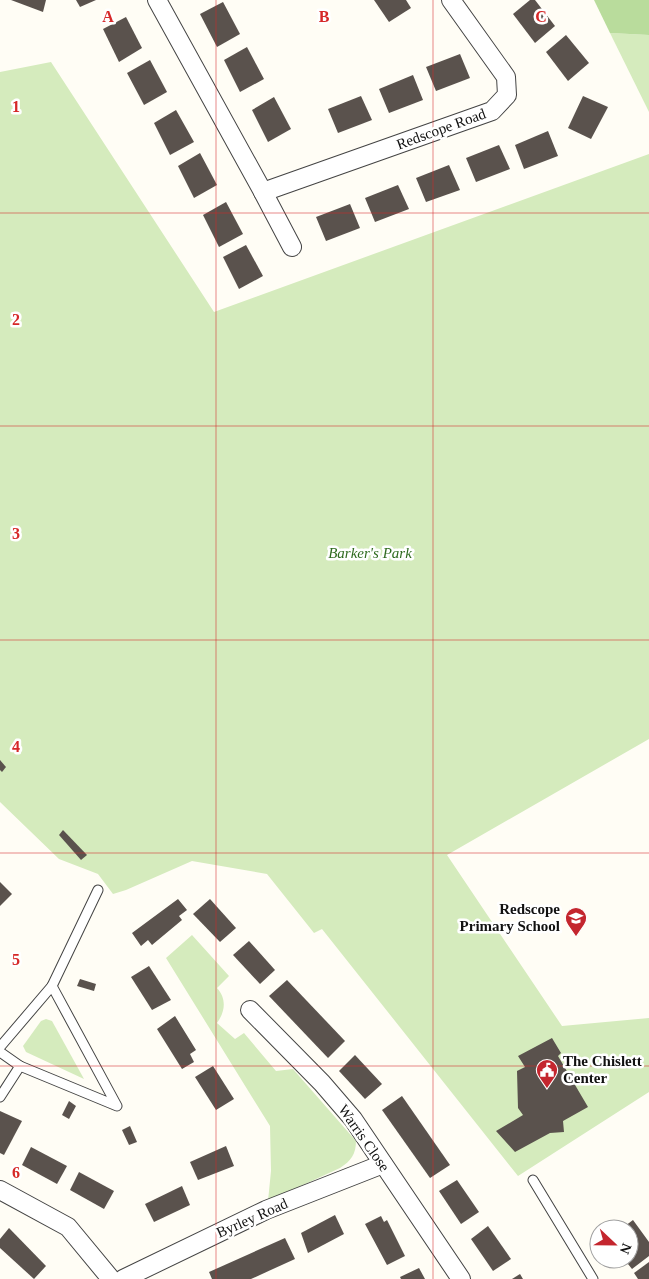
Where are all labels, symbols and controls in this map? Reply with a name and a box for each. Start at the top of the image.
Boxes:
text: A [102,8,114,25]
text: B [319,8,330,25]
text: C [535,8,547,25]
text: 1 [12,98,20,115]
street label: Redscope Road [394,105,488,153]
text: 2 [12,311,20,328]
text: 3 [12,525,20,542]
park label: Barker's Park [328,545,412,561]
text: 4 [12,738,20,755]
place label: Redscope Primary School [460,901,560,934]
school or university icon: Redscope Primary School [564,906,588,937]
text: 5 [12,951,20,968]
place label: The Chislett Center [563,1053,642,1086]
public building icon: The Chislett Center [535,1058,559,1089]
street label: Warris Close [335,1102,393,1175]
text: 6 [12,1164,20,1181]
street label: Byrley Road [214,1195,291,1241]
north arrow [589,1219,639,1269]
text: N [617,1241,634,1256]

